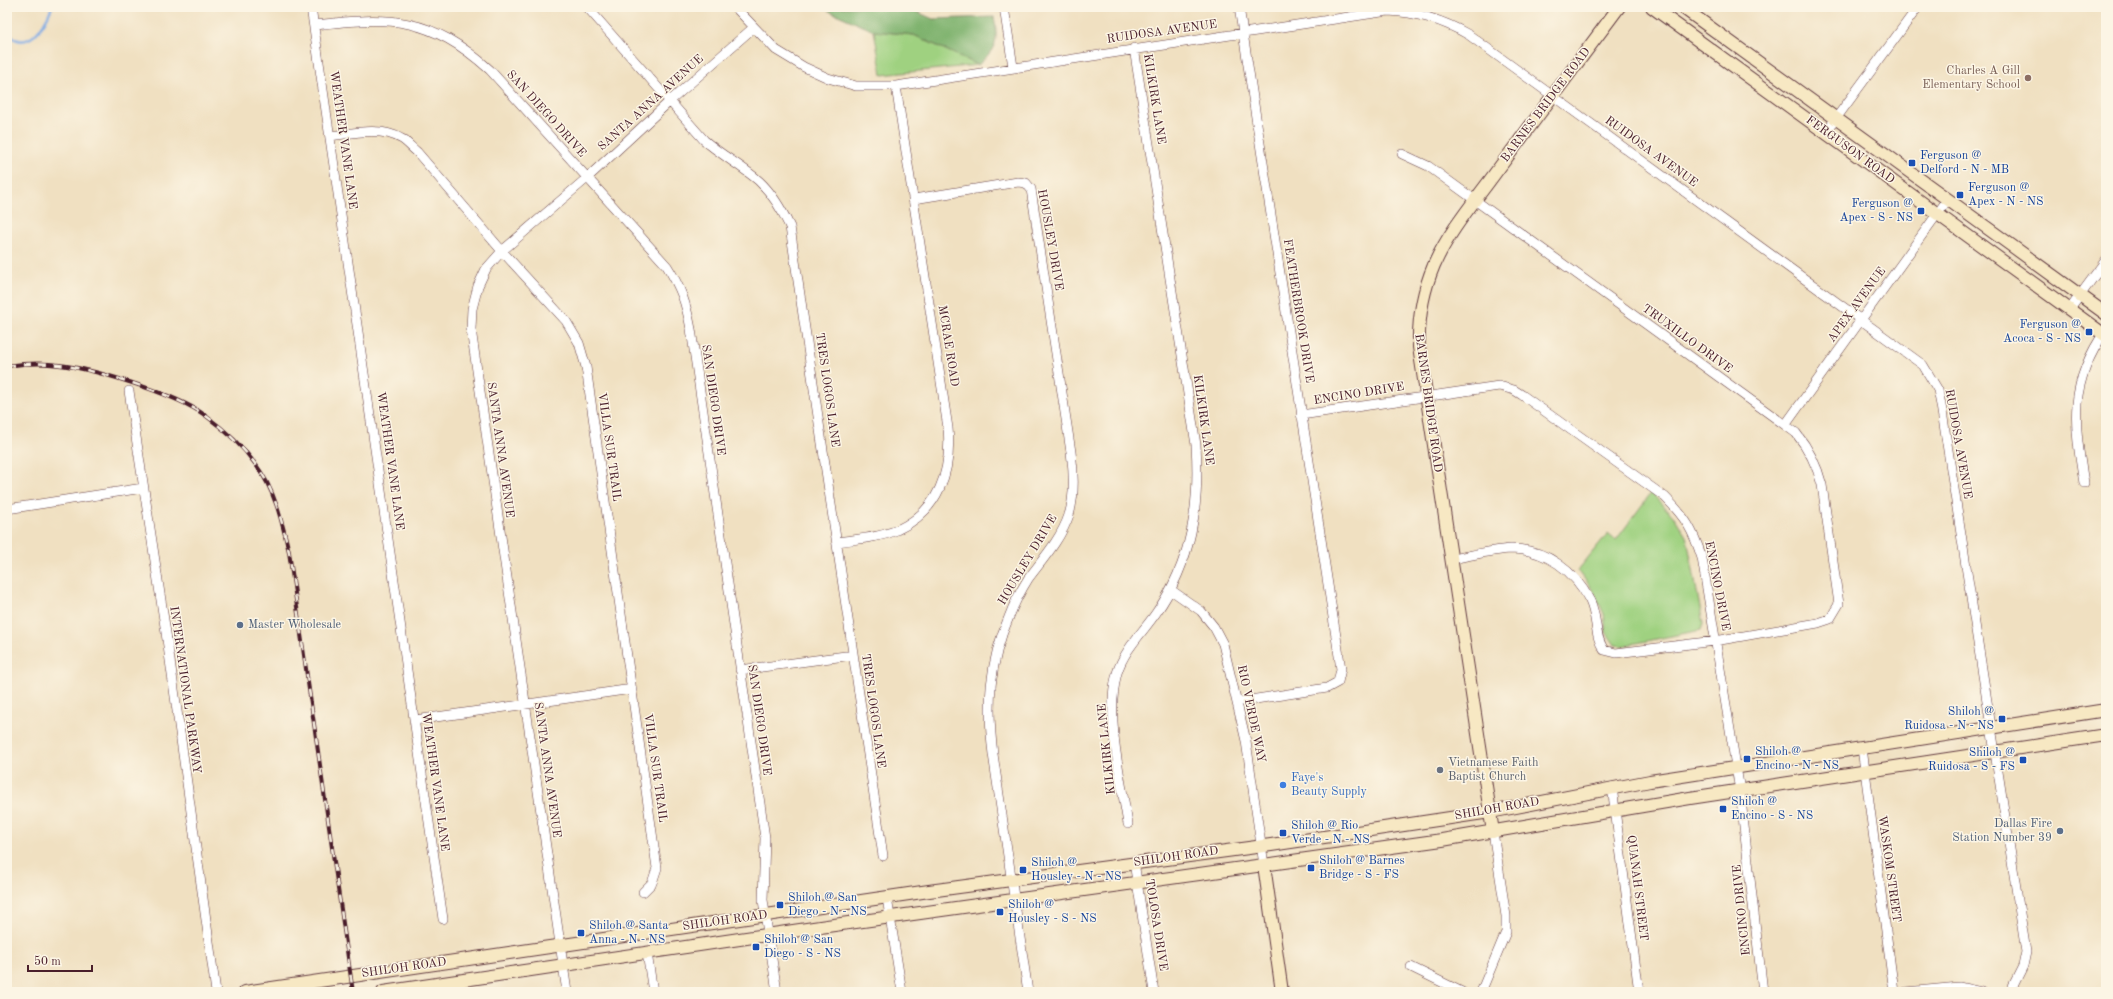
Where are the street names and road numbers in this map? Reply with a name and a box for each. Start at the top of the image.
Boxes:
street label: RUIDOSA AVENUE [1106,18,1218,46]
street label: BARNES BRIDGE ROAD [1499,46,1593,164]
street label: SANTA ANNA AVENUE [596,53,706,153]
street label: KILKIRK LANE [1141,53,1167,145]
street label: SAN DIEGO DRIVE [504,68,588,160]
street label: WEATHER VANE LANE [327,70,359,210]
street label: RUIDOSA AVENUE [1602,114,1700,190]
street label: FERGUSON ROAD [1804,114,1896,186]
street label: HOUSLEY DRIVE [1035,188,1065,292]
street label: FEATHERBROOK DRIVE [1281,238,1315,384]
street label: APEX AVENUE [1826,265,1888,345]
street label: TRUXILLO DRIVE [1640,302,1734,376]
street label: MCRAE ROAD [936,304,960,388]
street label: TRES LOGOS LANE [813,332,841,448]
street label: BARNES BRIDGE ROAD [1412,333,1444,473]
street label: SAN DIEGO DRIVE [699,344,727,456]
street label: KILKIRK LANE [1191,374,1215,466]
street label: SANTA ANNA AVENUE [485,381,515,519]
street label: ENCINO DRIVE [1313,381,1405,407]
street label: RUIDOSA AVENUE [1942,388,1974,500]
street label: WEATHER VANE LANE [374,391,406,531]
street label: VILLA SUR TRAIL [595,392,623,502]
street label: HOUSLEY DRIVE [996,513,1060,607]
street label: ENCINO DRIVE [1702,540,1732,632]
street label: INTERNATIONAL PARKWAY [167,605,203,775]
street label: TRES LOGOS LANE [859,653,887,769]
street label: SAN DIEGO DRIVE [745,664,773,776]
street label: RIO VERDE WAY [1235,664,1267,764]
street label: SANTA ANNA AVENUE [532,701,562,839]
street label: KILKIRK LANE [1096,703,1118,795]
street label: WEATHER VANE LANE [419,712,451,852]
street label: VILLA SUR TRAIL [641,713,669,823]
street label: SHILOH ROAD [1454,796,1540,822]
street label: WASKOM STREET [1876,815,1902,923]
street label: QUANAH STREET [1625,834,1649,942]
street label: SHILOH ROAD [1133,845,1219,869]
street label: ENCINO DRIVE [1731,864,1753,956]
street label: TOLOSA DRIVE [1143,878,1169,972]
street label: SHILOH ROAD [682,909,768,933]
street label: SHILOH ROAD [361,956,447,980]

